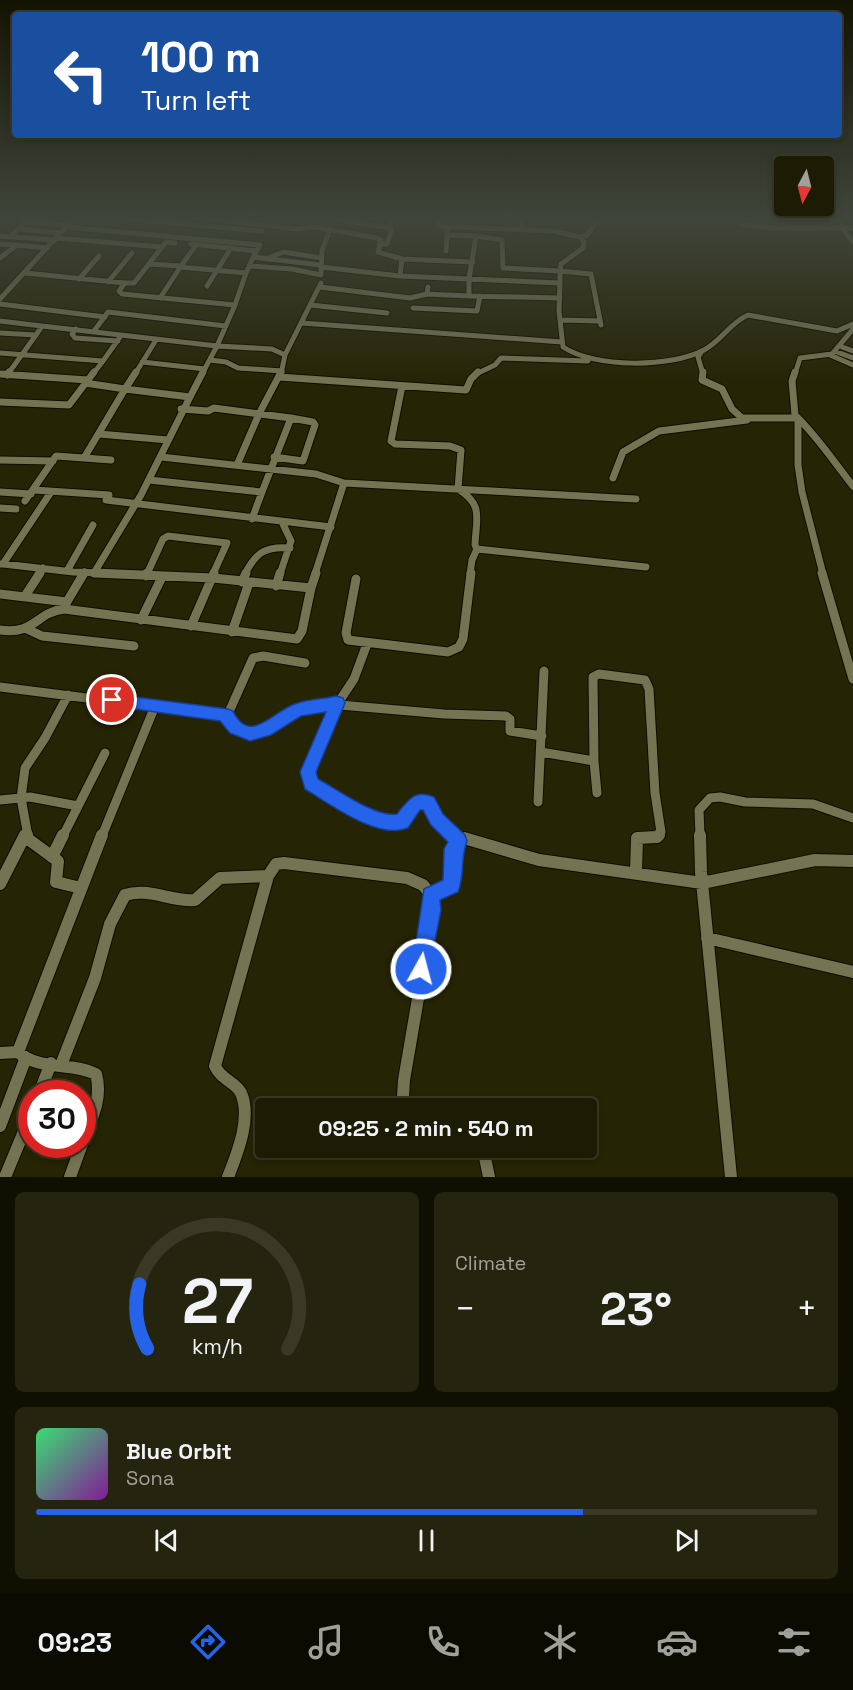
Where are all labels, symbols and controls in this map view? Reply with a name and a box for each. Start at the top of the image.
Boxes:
text: 100 m [141,31,261,84]
icon: left [42,36,120,114]
text: Turn left [141,83,251,118]
north arrow [774,156,834,216]
map controls [774,156,834,216]
pin [86,674,137,725]
icon: arrive [95,683,128,716]
position arrow [389,937,453,1001]
speed limit sign: 30 [18,1080,96,1158]
text: 09:25 · 2 min · 540 m [318,1114,534,1142]
text: Climate [455,1250,526,1276]
text: 27 [181,1262,253,1341]
text: 23° [600,1281,672,1338]
text: − [455,1288,475,1330]
text: + [797,1288,817,1330]
text: km/h [191,1333,243,1360]
text: Blue Orbit [126,1437,232,1465]
text: Sona [126,1465,174,1491]
icon: previous [150,1524,183,1557]
icon: pause [410,1524,443,1557]
icon: next [670,1524,703,1557]
icon: directions [187,1621,229,1663]
icon: music [305,1621,347,1663]
icon: phone [422,1621,464,1663]
icon: climate [539,1621,581,1663]
icon: car [656,1621,698,1663]
icon: filters [773,1621,815,1663]
text: 09:23 [38,1625,112,1660]

